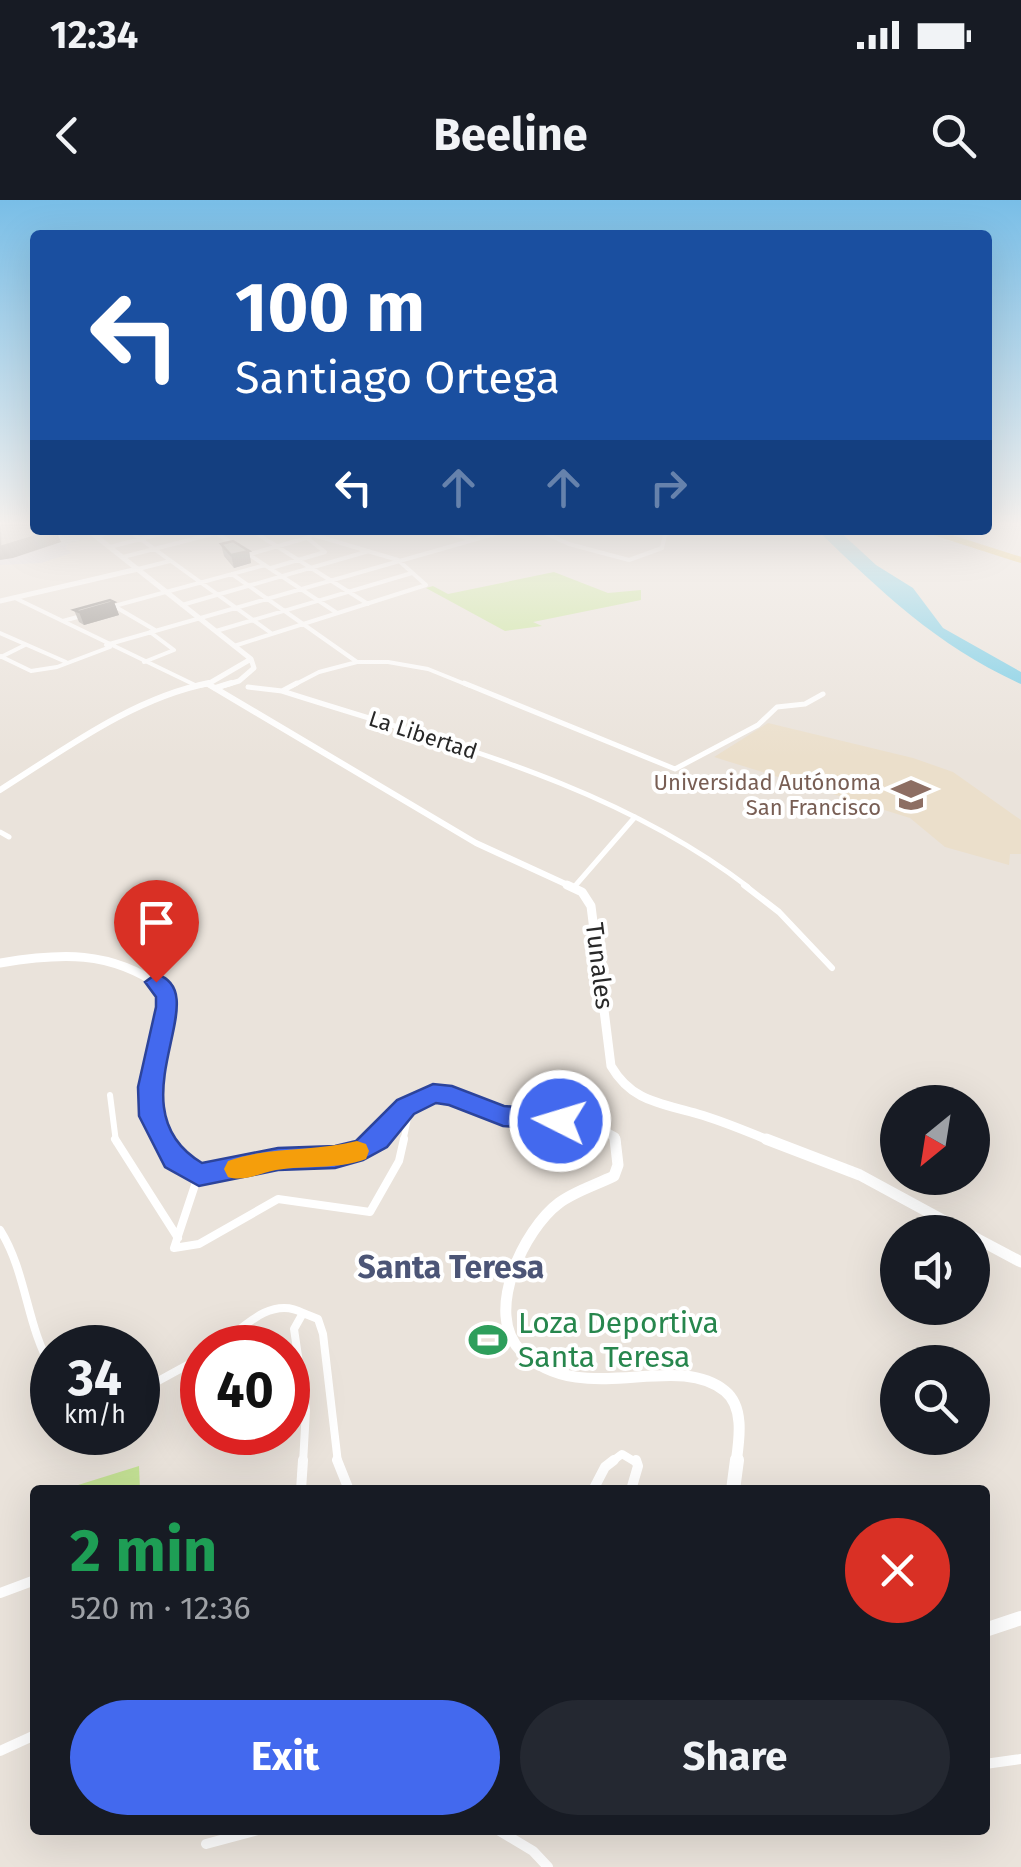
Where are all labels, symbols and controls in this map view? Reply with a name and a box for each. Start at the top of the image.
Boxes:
text: 12:34 [50,12,138,58]
icon: back [40,108,95,163]
text: Beeline [433,108,588,162]
icon: search [926,108,981,163]
text: 100 m [235,266,425,350]
icon: left [70,270,200,400]
text: Santiago Ortega [235,351,560,405]
icon: left [326,460,381,515]
icon: ahead [431,460,486,515]
icon: ahead [536,460,591,515]
icon: right [641,460,696,515]
street label: La Libertad [365,705,481,765]
place label: Universidad Autónoma San Francisco [653,769,881,821]
school or university icon: Universidad Autónoma San Francisco [890,774,932,816]
pin [114,880,199,983]
icon: arrive [129,895,184,950]
street label: Tunales [579,921,619,1011]
position arrow [508,1069,612,1173]
north arrow [880,1085,990,1195]
map controls [880,1085,990,1455]
button: sound [880,1215,990,1325]
district label: Santa Teresa [358,1248,544,1286]
place label: Loza Deportiva Santa Teresa [518,1305,719,1375]
sports icon: Loza Deportiva Santa Teresa [467,1319,509,1361]
speed limit sign: 40 [180,1325,310,1455]
button: search [880,1345,990,1455]
text: 34 [68,1348,122,1408]
text: km/h [64,1400,126,1430]
text: 2 min [70,1515,217,1587]
button: close [845,1518,950,1623]
text: 520 m · 12:36 [70,1589,251,1627]
button: Exit [70,1700,500,1815]
button: Share [520,1700,950,1815]

